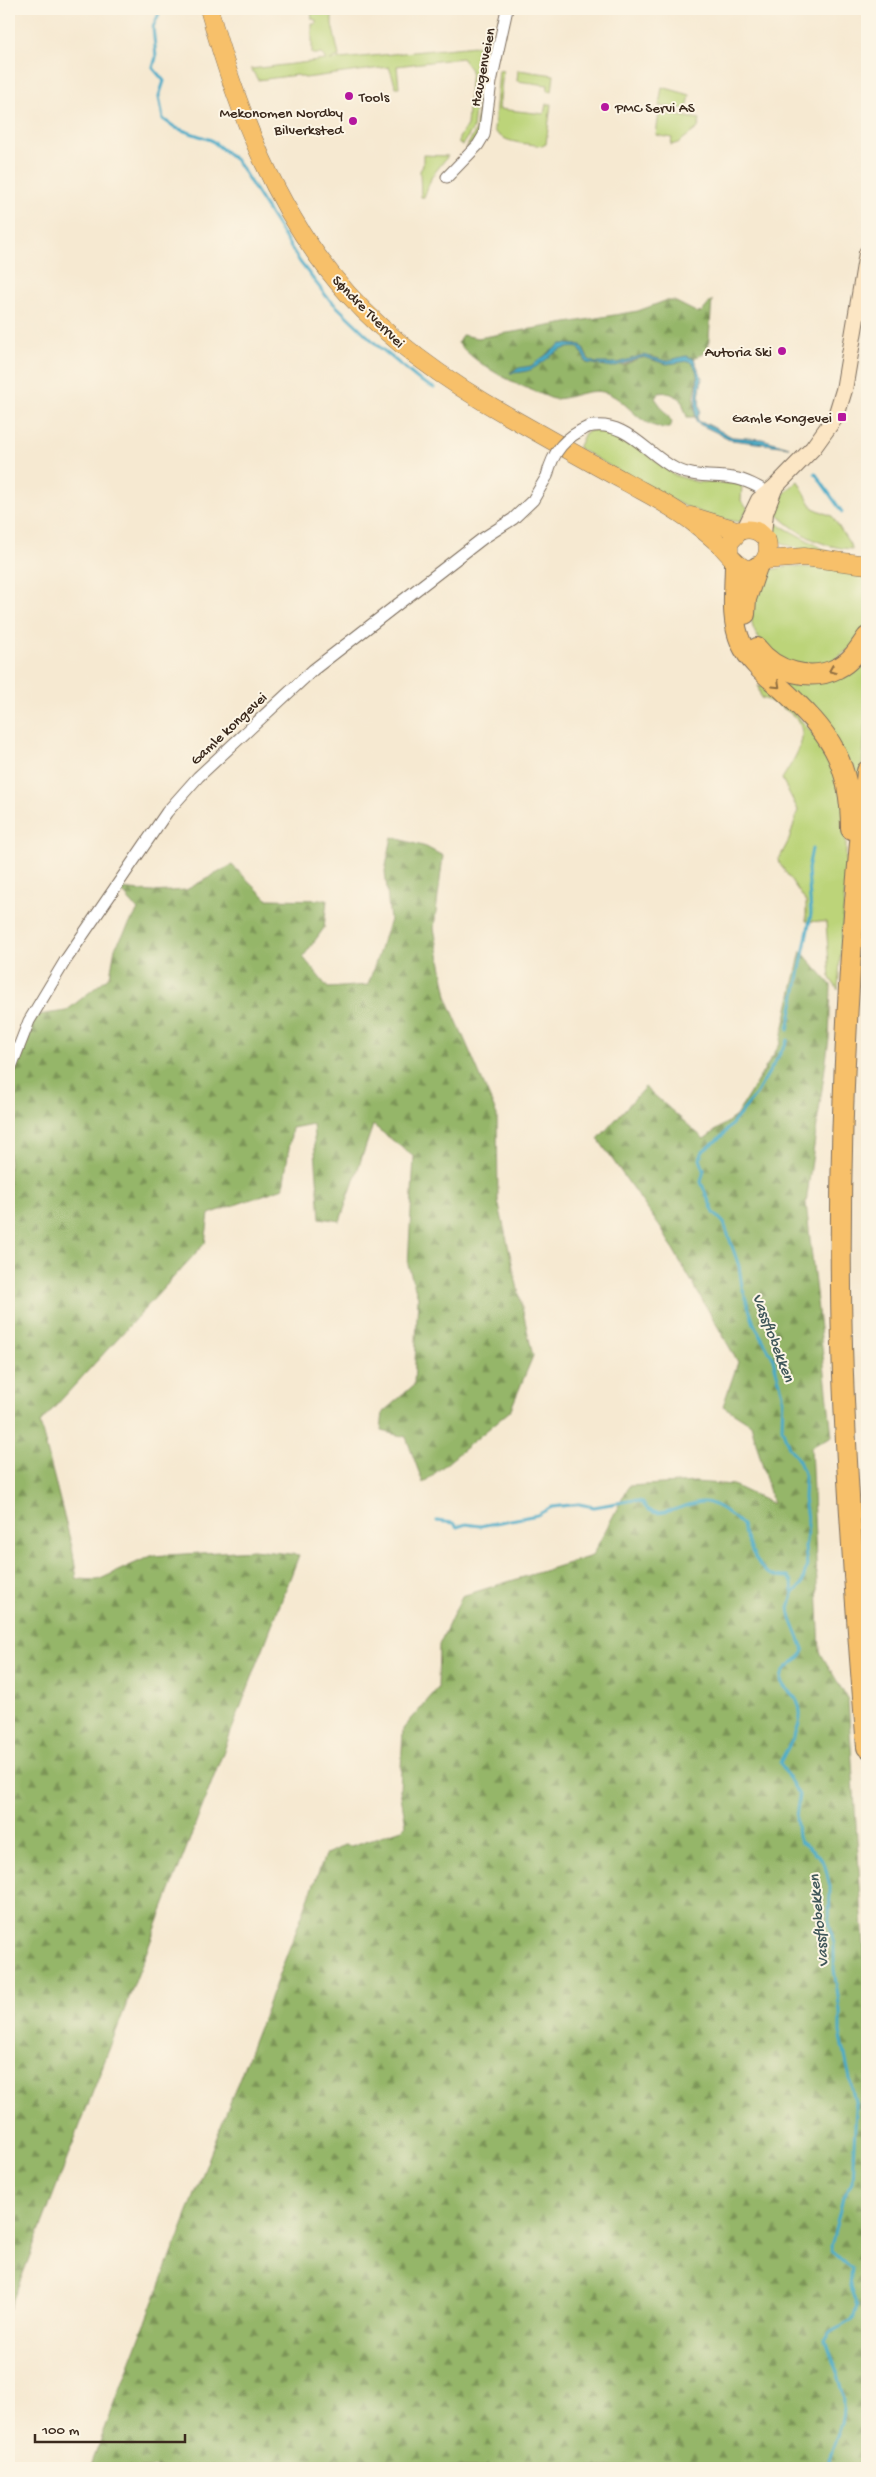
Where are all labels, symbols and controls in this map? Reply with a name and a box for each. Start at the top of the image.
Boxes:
street label: Haugenveien [468,26,500,108]
place label: Tools [358,89,390,107]
marker: Tools [343,90,355,102]
place label: PMC Servi AS [614,100,695,118]
marker: PMC Servi AS [599,101,611,113]
place label: Mekonomen Nordby Bilverksted [219,105,344,140]
marker: Mekonomen Nordby Bilverksted [347,115,359,127]
street label: Søndre Tverrvei [327,272,408,353]
place label: Autoria Ski [705,344,772,362]
marker: Autoria Ski [776,345,788,357]
place label: Gamle Kongevei [732,410,832,428]
marker: Gamle Kongevei [836,411,848,423]
one-way arrow [828,663,837,674]
one-way arrow [772,679,781,688]
street label: Gamle kongevei [187,689,272,770]
water label: Vassflobekken [746,1291,797,1385]
water label: Vassflobekken [806,1873,835,1968]
scale bar [35,2412,185,2444]
text: 100 m [41,2422,80,2440]

